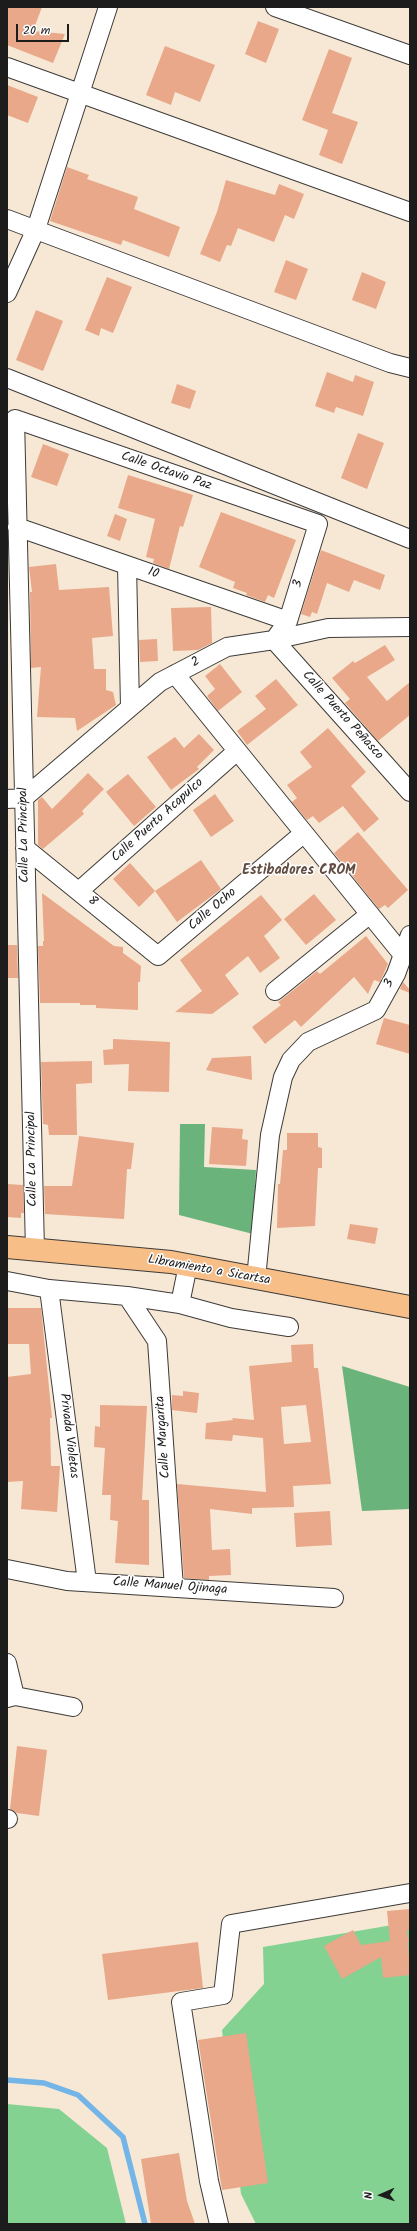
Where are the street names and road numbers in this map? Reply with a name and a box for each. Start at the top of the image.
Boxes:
street label: Calle Octavio Paz [119,449,213,495]
street label: 10 [145,565,161,583]
street label: 3 [290,578,308,590]
street label: 2 [189,654,203,672]
street label: Calle Puerto Peñasco [298,668,386,764]
street label: Calle Puerto Acapulco [109,776,207,866]
street label: Calle La Principal [16,787,34,883]
street label: Calle Ocho [186,885,240,935]
street label: 8 [84,893,100,911]
street label: 3 [381,977,399,991]
street label: Calle La Principal [24,1111,42,1207]
street label: Libramiento a Sicartsa [147,1253,271,1289]
street label: Privada Violetas [55,1393,81,1479]
street label: Calle Margarita [153,1395,175,1479]
street label: Calle Manuel Ojinaga [112,1575,228,1599]

